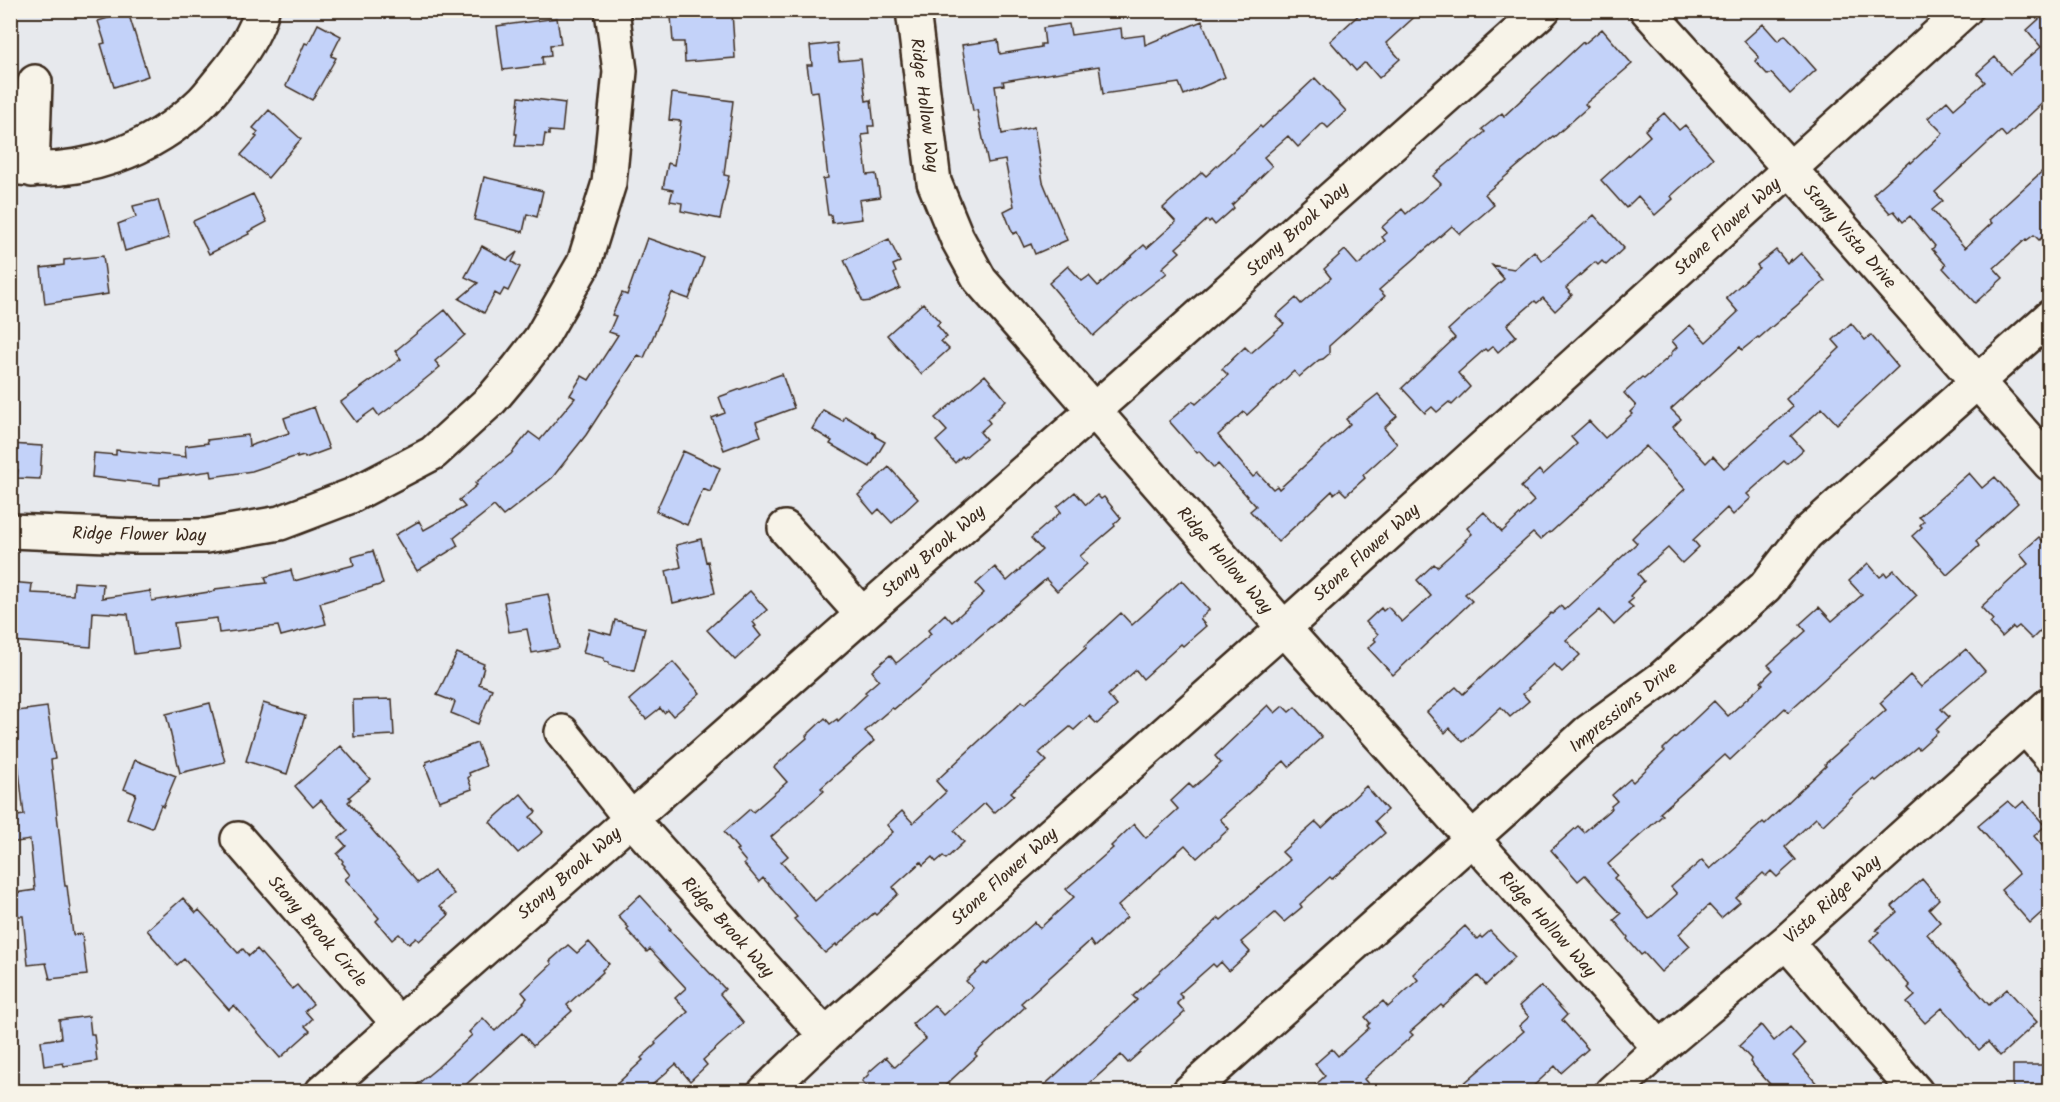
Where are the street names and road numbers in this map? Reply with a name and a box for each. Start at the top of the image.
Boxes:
street label: Ridge Hollow Way [901,36,946,175]
street label: Stone Flower Way [1668,170,1789,283]
street label: Stony Brook Way [1240,175,1357,284]
street label: Stony Vista Drive [1795,178,1903,296]
street label: Stone Flower Way [1307,496,1428,609]
street label: Stony Brook Way [875,498,993,606]
street label: Ridge Hollow Way [1169,500,1279,622]
street label: Ridge Flower Way [72,520,207,551]
street label: Impressions Drive [1563,655,1685,761]
street label: Stony Brook Way [511,820,629,928]
street label: Stone Flower Way [945,820,1066,933]
street label: Vista Ridge Way [1778,848,1889,952]
street label: Ridge Hollow Way [1491,865,1603,985]
street label: Stony Brook Circle [260,869,374,995]
street label: Ridge Brook Way [673,871,781,986]

